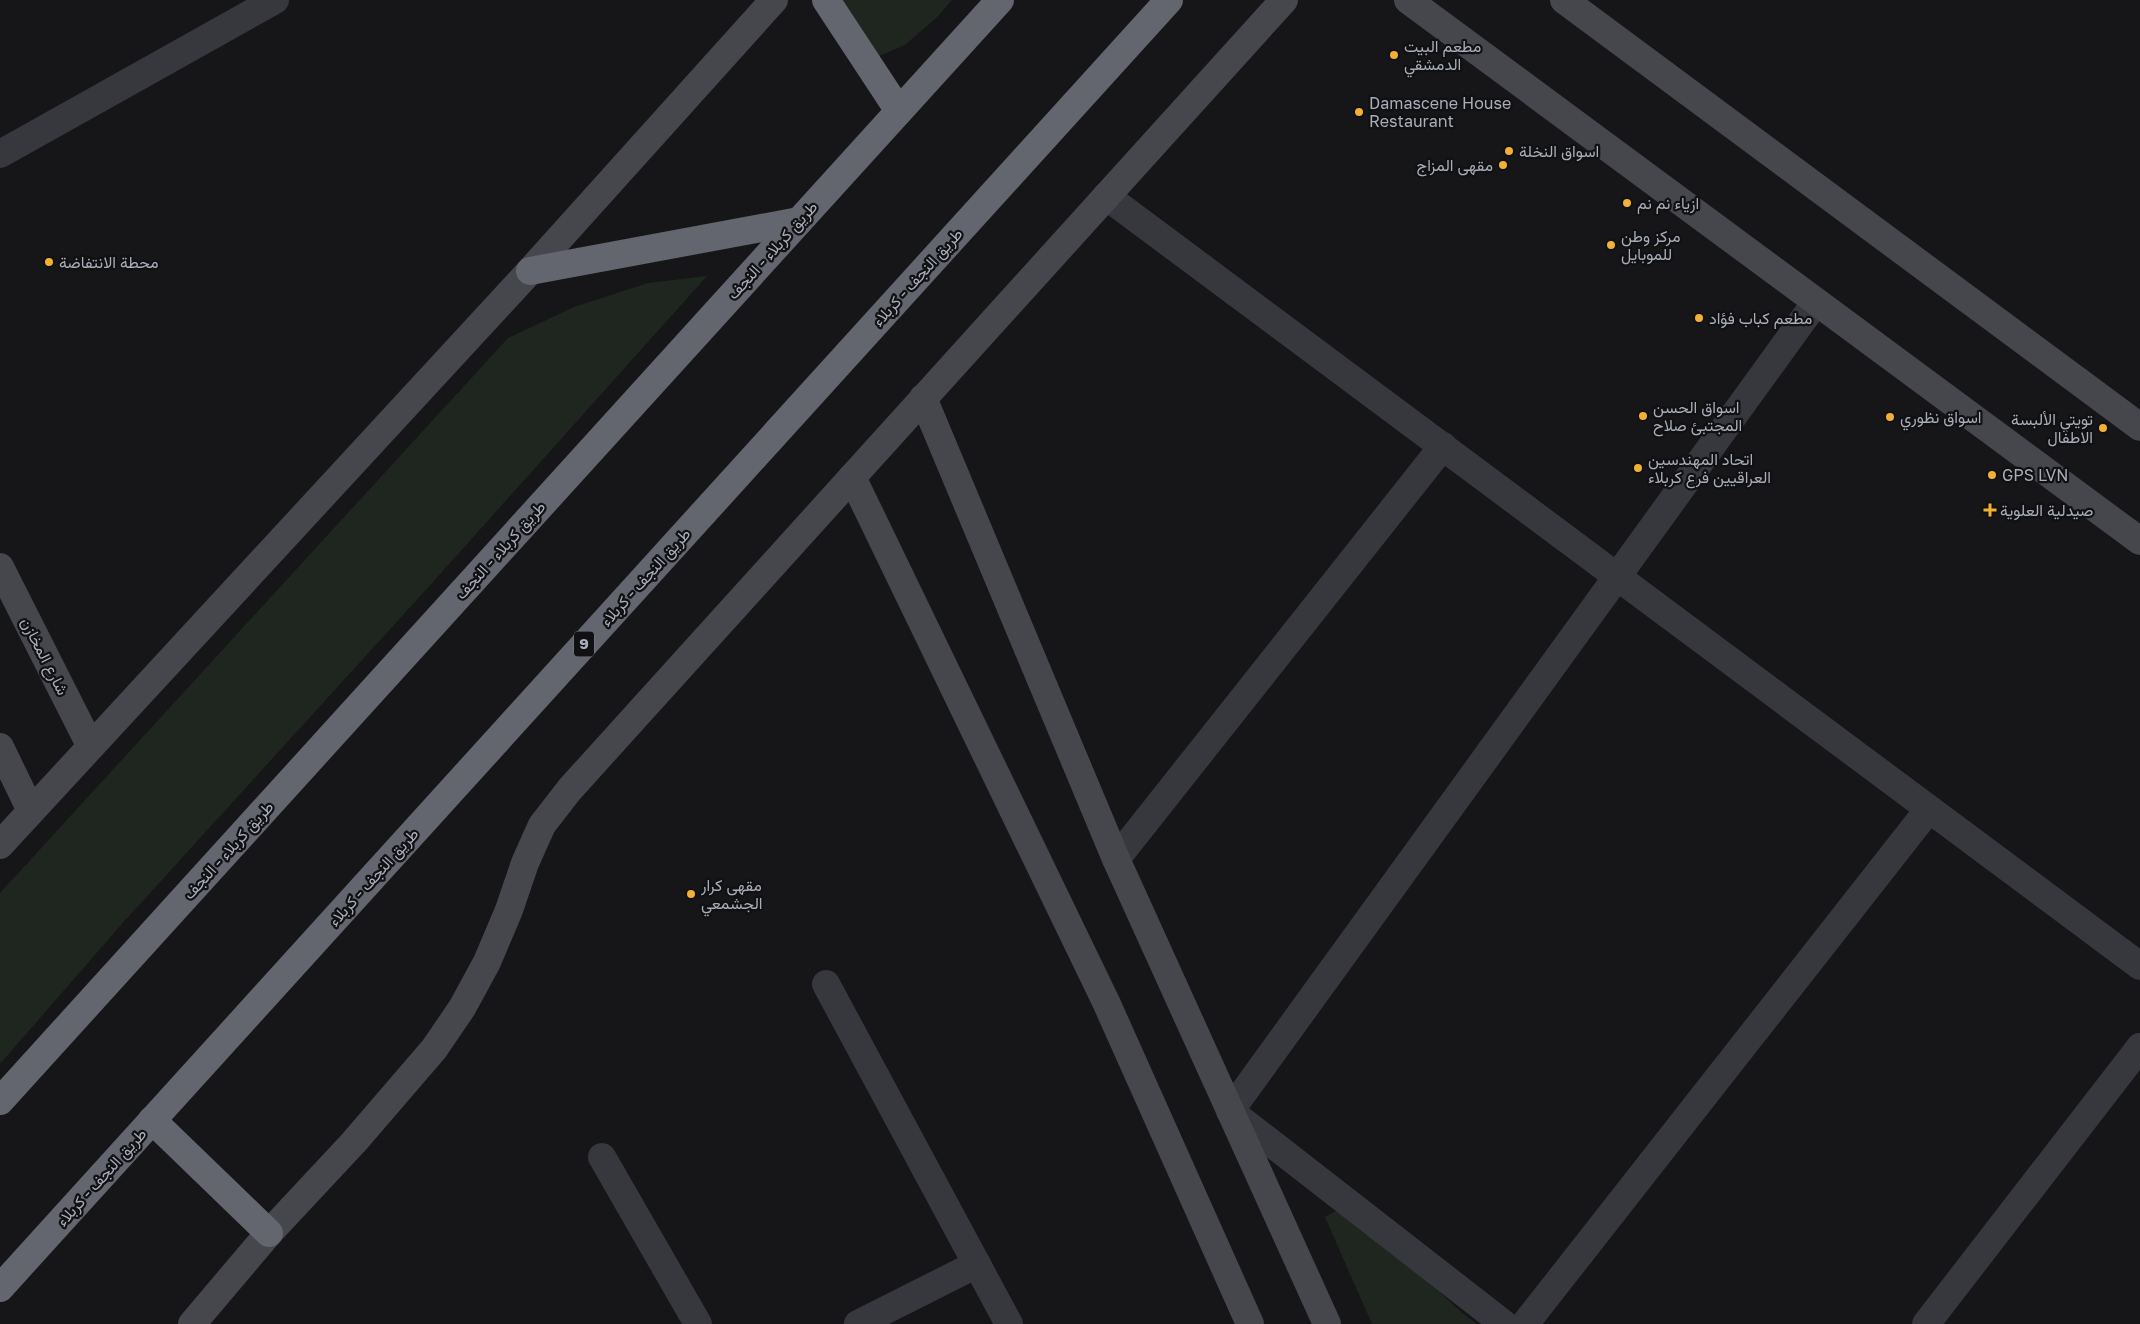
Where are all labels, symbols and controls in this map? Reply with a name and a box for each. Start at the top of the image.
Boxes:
place label: مطعم البيت الدمشقي [1404,36,1481,78]
marker: مطعم البيت الدمشقي [1388,49,1400,61]
place label: Damascene House Restaurant [1369,93,1511,131]
marker: Damascene House Restaurant [1353,106,1365,118]
place label: اسواق النخلة [1519,141,1599,162]
marker: اسواق النخلة [1503,145,1515,157]
place label: مقهى المزاج [1417,155,1493,177]
marker: مقهى المزاج [1497,159,1509,171]
place label: ازياء نم نم [1637,193,1699,214]
street label: طريق كربلاء - النجف [723,197,822,304]
marker: ازياء نم نم [1621,197,1633,209]
street label: طريق النجف - كربلاء [868,224,967,331]
place label: مركز وطن للموبايل [1621,226,1681,265]
marker: مركز وطن للموبايل [1605,239,1617,251]
place label: محطة الانتفاضة [59,252,158,272]
marker: محطة الانتفاضة [43,256,55,268]
place label: مطعم كباب فؤاد [1709,308,1812,329]
marker: مطعم كباب فؤاد [1693,312,1705,324]
place label: اسواق الحسن المجتبئ صلاح [1653,397,1742,437]
place label: اسواق نظوري [1900,407,1981,431]
place label: تويتي الألبسة الاطفال [2011,409,2093,447]
marker: اسواق الحسن المجتبئ صلاح [1637,410,1649,422]
marker: اسواق نظوري [1884,411,1896,423]
marker: تويتي الألبسة الاطفال [2097,422,2109,434]
place label: اتحاد المهندسين العراقيين فرع كربلاء [1648,449,1771,489]
marker: اتحاد المهندسين العراقيين فرع كربلاء [1632,462,1644,474]
place label: GPS LVN [2002,465,2068,485]
marker: GPS LVN [1986,469,1998,481]
street label: طريق كربلاء - النجف [451,497,550,604]
place label: صيدلية العلوية [2000,500,2093,521]
marker: صيدلية العلوية [1984,504,1996,516]
street label: طريق النجف - كربلاء [596,524,695,631]
street label: شارع المخازن [15,614,73,699]
road number: 9 [574,632,594,656]
street label: طريق كربلاء - النجف [179,797,278,904]
street label: طريق النجف - كربلاء [324,824,423,931]
place label: مقهى كرار الجشمعي [700,875,762,917]
marker: مقهى كرار الجشمعي [685,888,697,900]
street label: طريق النجف - كربلاء [52,1124,151,1231]

